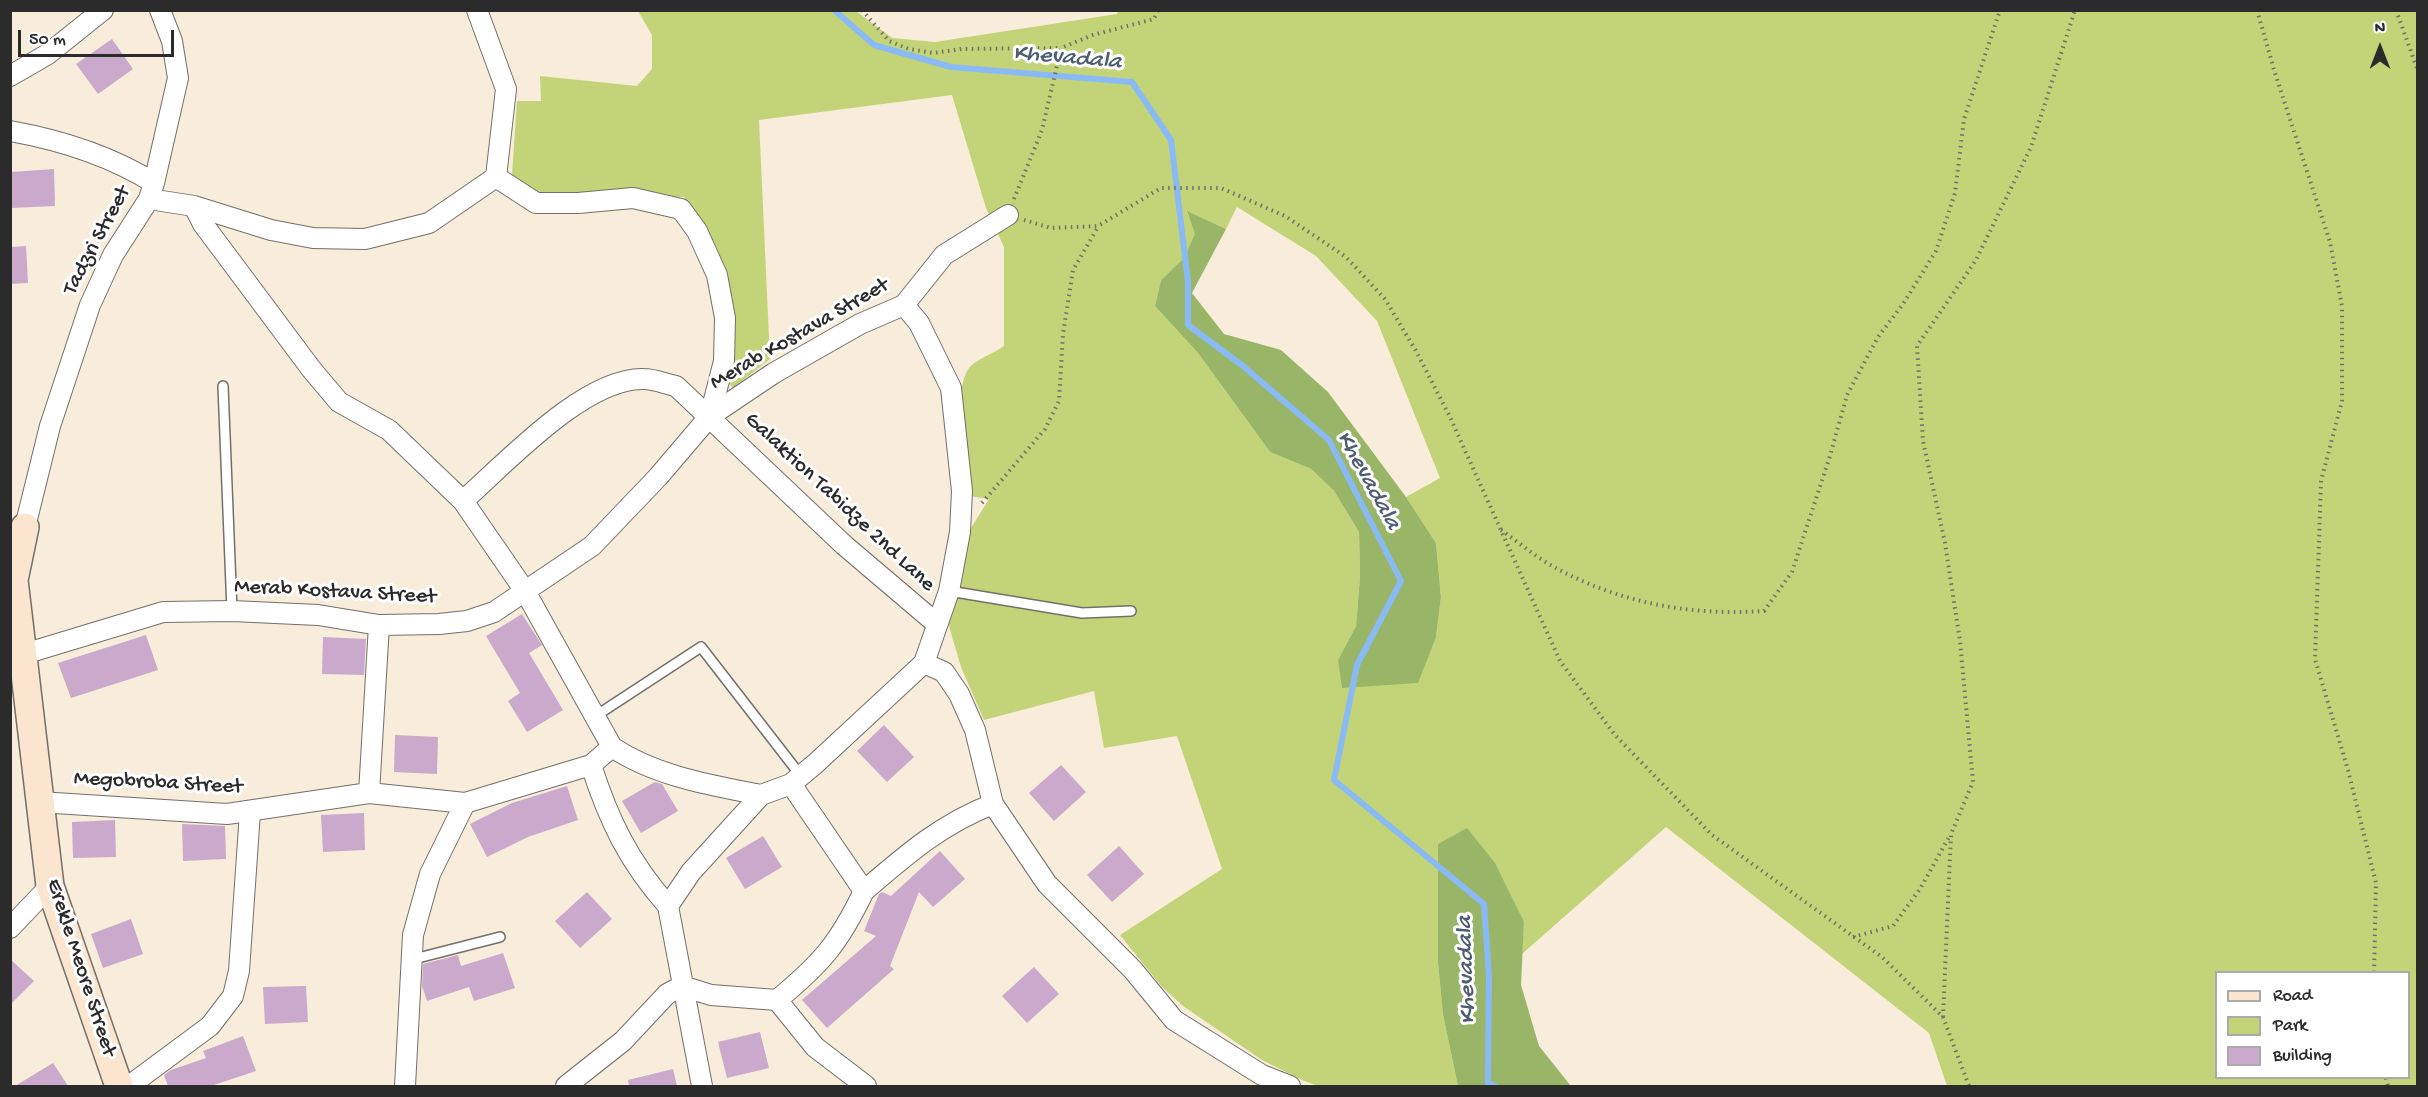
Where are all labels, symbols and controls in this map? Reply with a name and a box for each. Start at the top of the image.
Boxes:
scale bar [21,18,177,56]
north arrow [2350,18,2410,78]
text: N [2375,20,2385,39]
text: 50 m [29,30,66,51]
water label: Khevadala [1012,40,1122,78]
street label: Tadzri Street [58,182,138,300]
street label: Merab Kostava Street [706,273,894,397]
street label: Galaktion Tabidze 2nd Lane [738,408,940,598]
water label: Khevadala [1328,427,1406,535]
street label: Merab Kostava Street [233,575,437,611]
street label: Megobroba Street [73,766,243,802]
street label: Erekle Meore Street [39,876,121,1060]
water label: Khevadala [1452,915,1484,1025]
legend [2215,971,2410,1079]
text: Road [2273,986,2312,1007]
text: Park [2273,1016,2307,1037]
text: Building [2273,1046,2332,1067]

